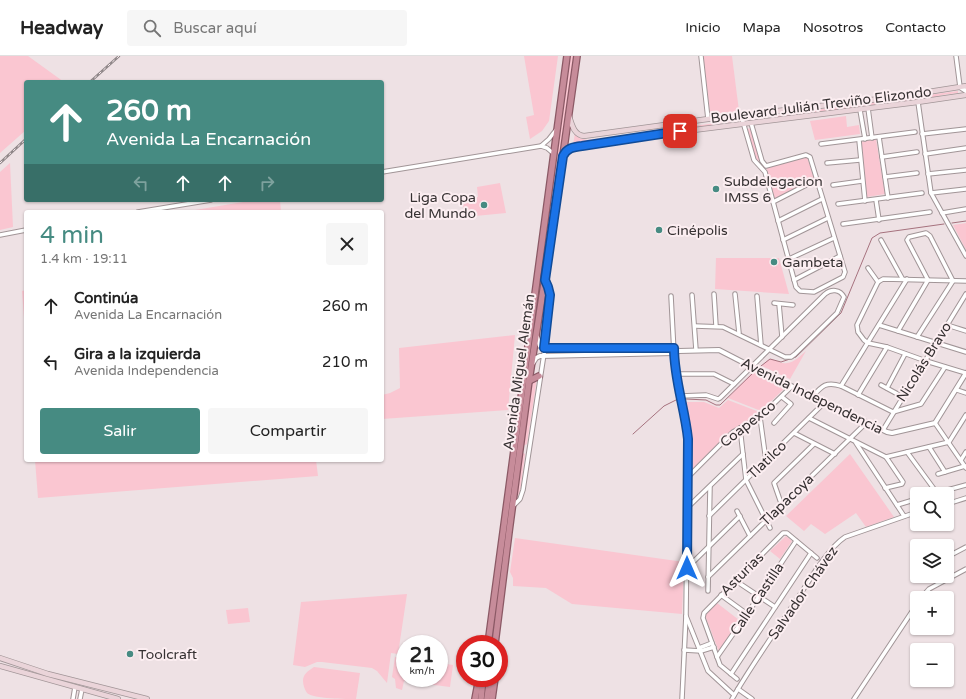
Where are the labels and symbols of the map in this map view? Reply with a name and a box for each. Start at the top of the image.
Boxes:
street label: Boulevard Julián Treviño Elizondo [710,83,932,127]
pin [663,114,697,148]
place label: Subdelegacion IMSS 6 [724,173,823,206]
marker: Subdelegacion IMSS 6 [711,184,721,194]
place label: Liga Copa del Mundo [404,189,476,222]
marker: Liga Copa del Mundo [479,200,489,210]
place label: Cinépolis [667,222,728,239]
marker: Cinépolis [654,225,664,235]
place label: Gambeta [782,254,843,271]
marker: Gambeta [769,257,779,267]
street label: Avenida Miguel Alemán [500,293,538,451]
street label: Nicolás Bravo [893,319,955,405]
street label: Avenida Independencia [738,354,886,438]
street label: Coapexco [717,397,779,451]
street label: Tlatilco [744,437,790,483]
street label: Tlapacoya [757,470,817,530]
street label: Salvador Chávez [765,543,841,643]
position arrow [666,547,708,589]
street label: Asturias [717,549,767,599]
street label: Calle Castilla [726,559,788,639]
speed limit sign: 30 [456,635,508,687]
place label: Toolcraft [138,646,198,663]
marker: Toolcraft [125,649,135,659]

